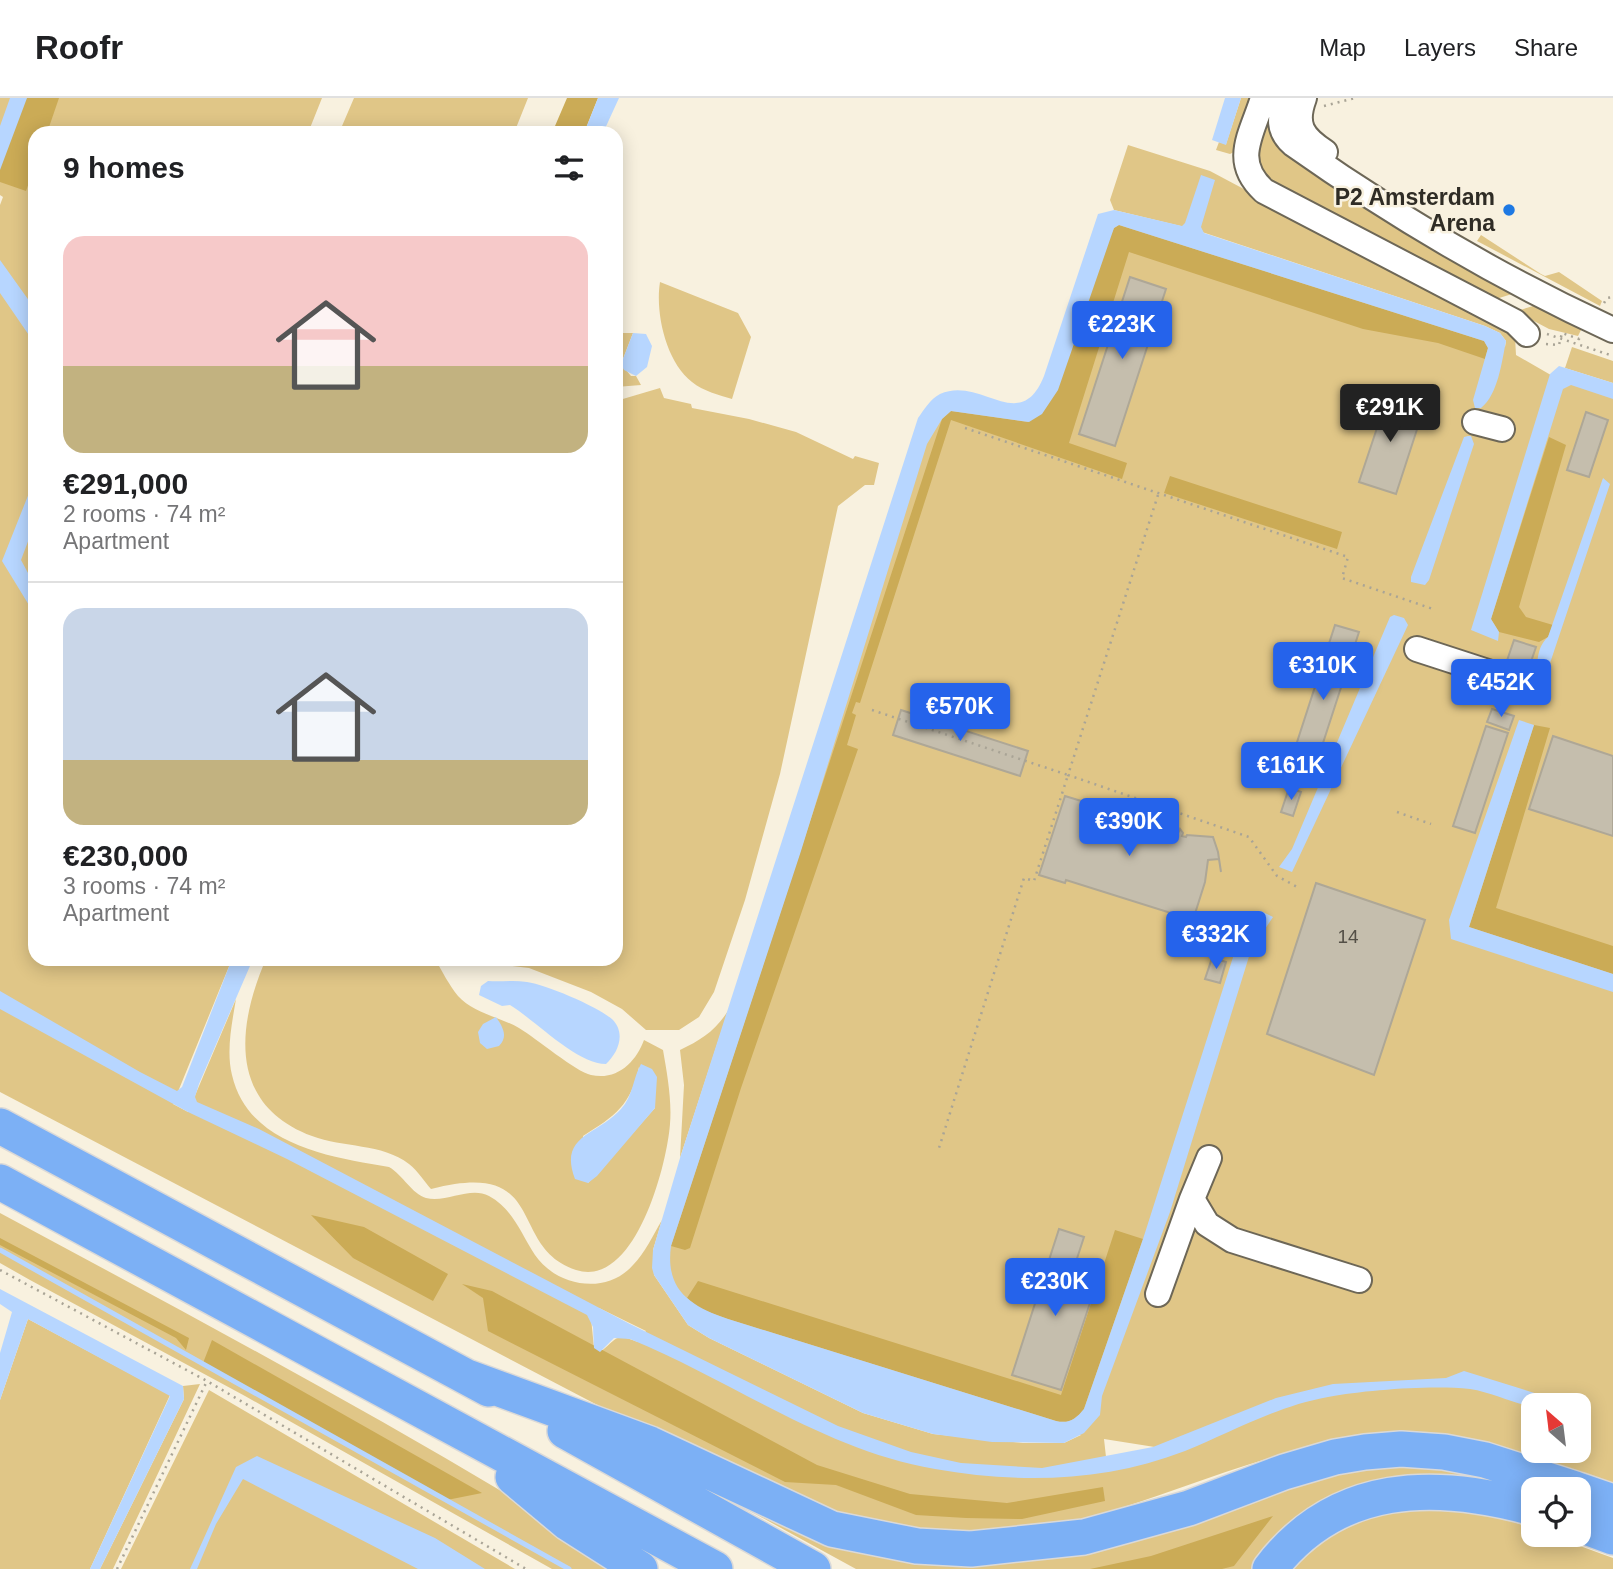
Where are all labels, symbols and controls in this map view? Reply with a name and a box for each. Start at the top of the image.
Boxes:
text: Roofr [35,29,123,66]
text: Map [1319,34,1366,61]
text: Layers [1404,34,1476,61]
text: Share [1514,34,1578,61]
icon: filters [550,149,588,187]
text: 9 homes [63,151,185,184]
place label: P2 Amsterdam Arena [1335,184,1495,236]
marker: P2 Amsterdam Arena [1501,202,1517,218]
icon: home [263,282,389,408]
pin: €223K [1073,302,1171,361]
text: €223K [1088,311,1156,337]
pin: €291K [1341,384,1439,444]
text: €291K [1356,394,1424,420]
text: €291,000 [63,467,188,500]
text: 2 rooms · 74 m² [63,501,225,527]
text: Apartment [63,528,169,554]
pin: €310K [1274,642,1372,702]
text: €310K [1289,652,1357,678]
icon: home [263,654,389,780]
pin: €452K [1452,660,1550,719]
text: €452K [1467,669,1535,695]
pin: €570K [911,684,1009,743]
text: €570K [926,693,994,719]
pin: €161K [1242,742,1340,802]
text: €161K [1257,752,1325,778]
pin: €390K [1080,798,1178,858]
text: €390K [1095,808,1163,834]
text: €230,000 [63,839,188,872]
text: 3 rooms · 74 m² [63,873,225,899]
text: Apartment [63,900,169,926]
pin: €332K [1167,912,1265,971]
text: €332K [1182,921,1250,947]
house number: 14 [1337,926,1359,947]
pin: €230K [1006,1258,1104,1318]
text: €230K [1021,1268,1089,1294]
north arrow [1521,1393,1591,1463]
map controls [1521,1393,1591,1547]
button: locate [1521,1477,1591,1547]

